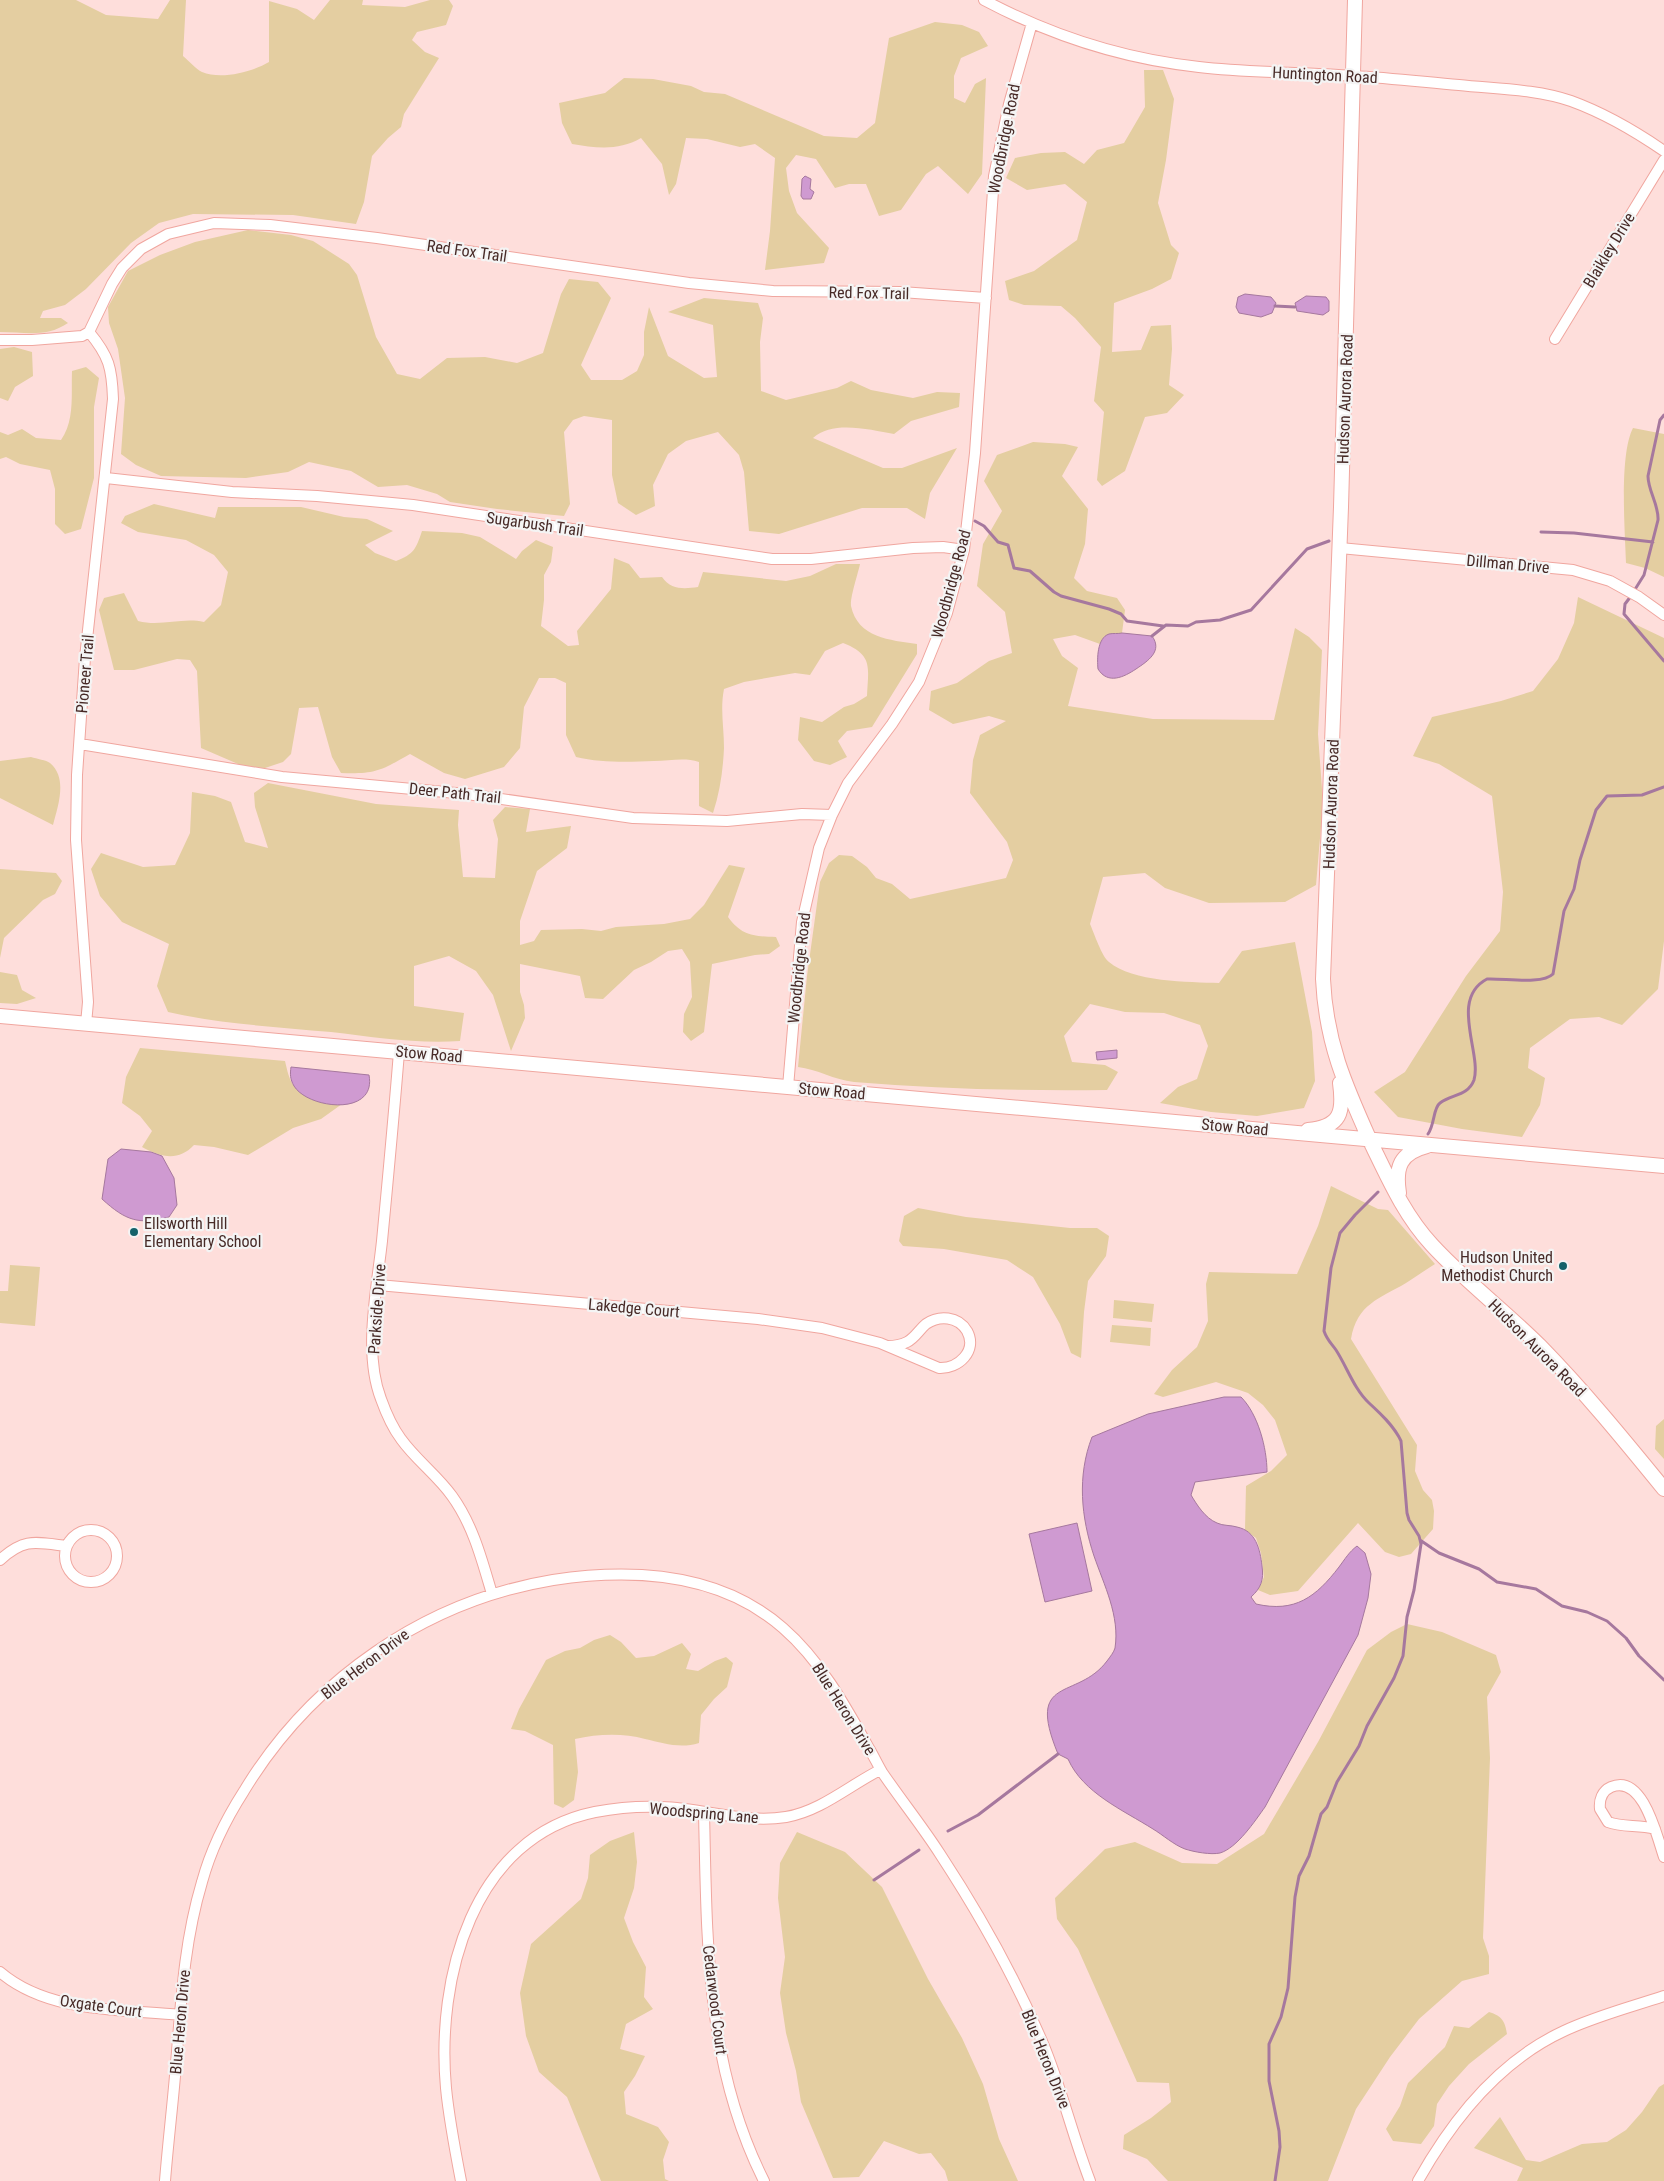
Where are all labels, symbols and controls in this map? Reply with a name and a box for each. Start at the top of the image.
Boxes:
street label: Huntington Road [1272,63,1378,87]
street label: Woodbridge Road [984,82,1024,196]
street label: Blaikley Drive [1579,209,1639,291]
street label: Red Fox Trail [426,236,508,266]
street label: Red Fox Trail [828,283,910,303]
street label: Hudson Aurora Road [1333,334,1357,464]
street label: Sugarbush Trail [485,508,585,540]
street label: Woodbridge Road [927,528,975,640]
street label: Dillman Drive [1466,551,1550,577]
street label: Pioneer Trail [72,634,98,714]
street label: Hudson Aurora Road [1319,739,1343,869]
street label: Deer Path Trail [408,779,502,807]
street label: Woodbridge Road [784,912,814,1024]
street label: Stow Road [395,1042,463,1066]
street label: Stow Road [798,1079,866,1103]
street label: Stow Road [1201,1115,1269,1139]
place label: Ellsworth Hill Elementary School [144,1214,261,1251]
marker: Ellsworth Hill Elementary School [128,1226,140,1238]
place label: Hudson United Methodist Church [1441,1248,1553,1285]
marker: Hudson United Methodist Church [1557,1260,1569,1272]
street label: Parkside Drive [364,1263,390,1355]
street label: Lakedge Court [588,1295,681,1321]
street label: Hudson Aurora Road [1484,1295,1590,1401]
street label: Blue Heron Drive [317,1625,413,1703]
street label: Blue Heron Drive [808,1660,880,1758]
street label: Woodspring Lane [649,1799,759,1827]
street label: Cedarwood Court [699,1944,731,2056]
street label: Blue Heron Drive [166,1969,194,2075]
street label: Oxgate Court [59,1991,144,2021]
street label: Blue Heron Drive [1018,2007,1074,2111]

